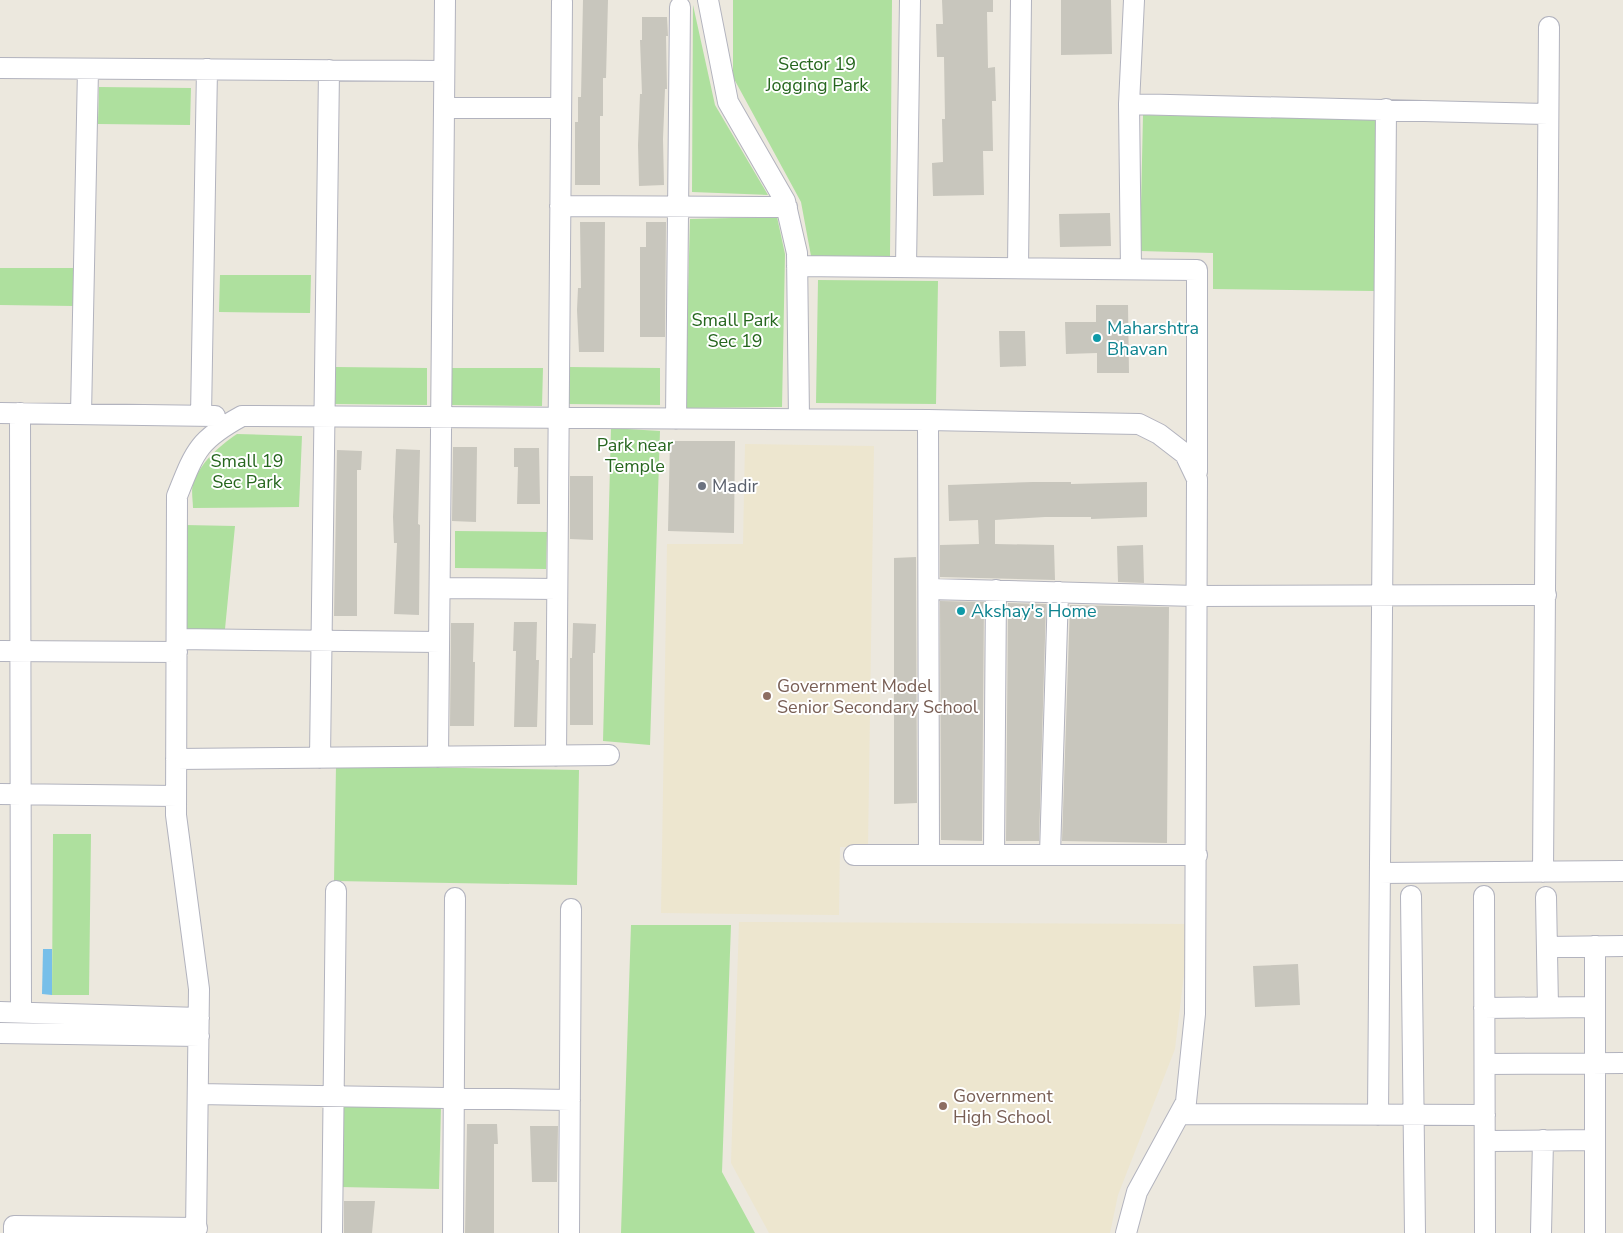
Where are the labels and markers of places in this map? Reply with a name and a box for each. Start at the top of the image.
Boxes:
place label: Maharshtra Bhavan [1107,316,1199,361]
marker: Maharshtra Bhavan [1091,332,1103,344]
place label: Madir [712,474,759,498]
marker: Madir [696,480,708,492]
place label: Akshay's Home [971,599,1097,623]
marker: Akshay's Home [955,605,967,617]
place label: Government Model Senior Secondary School [777,674,979,719]
marker: Government Model Senior Secondary School [761,690,773,702]
place label: Government High School [953,1084,1054,1129]
marker: Government High School [937,1100,949,1112]

